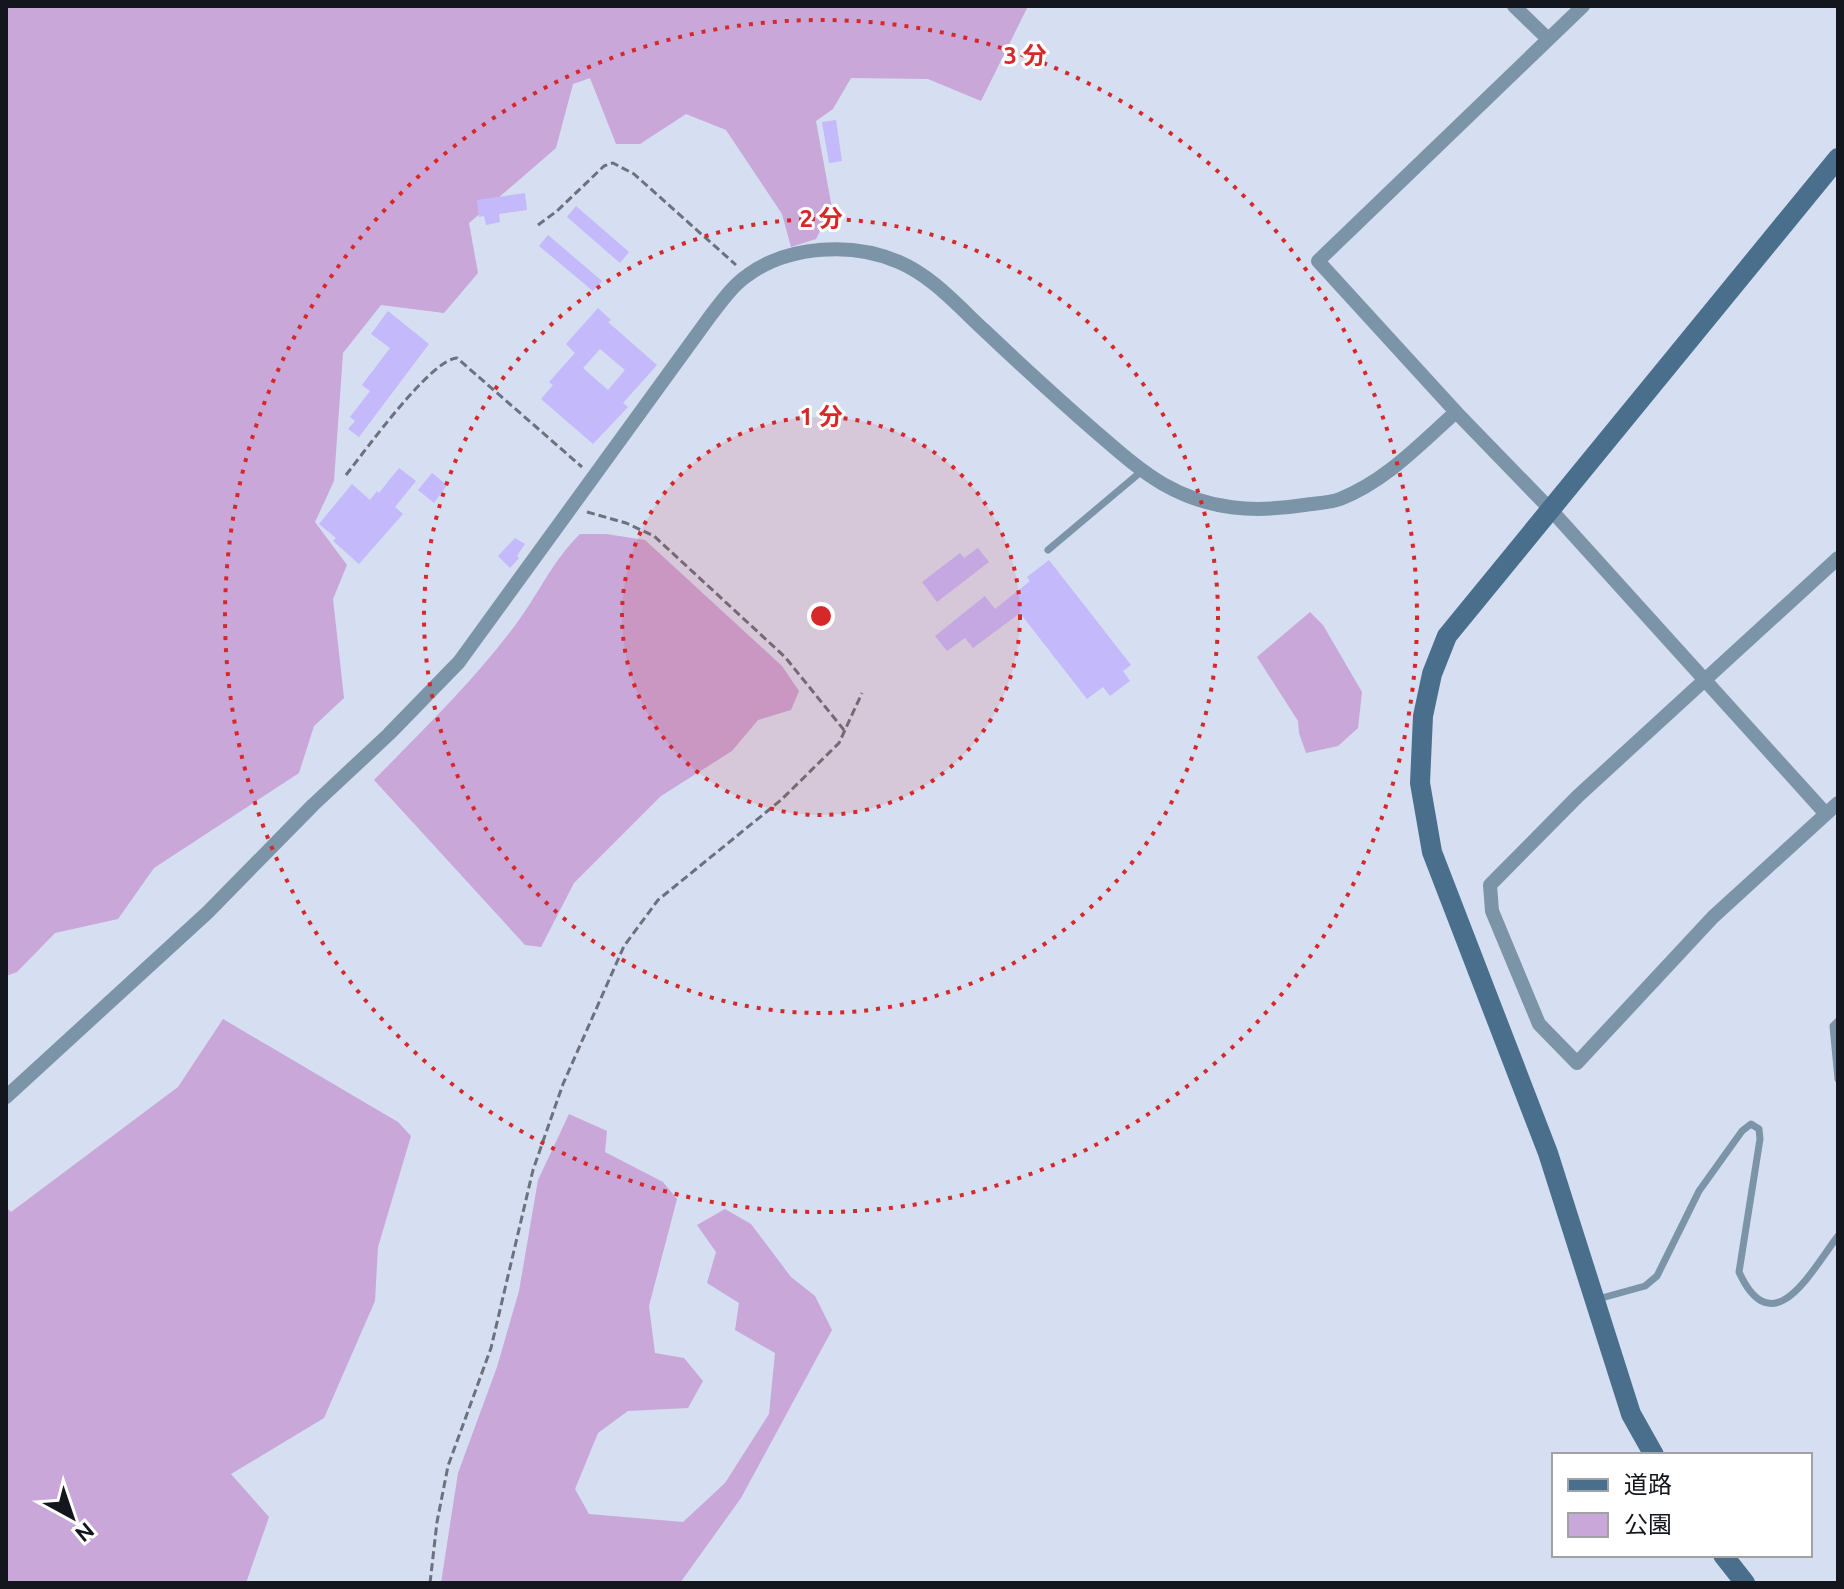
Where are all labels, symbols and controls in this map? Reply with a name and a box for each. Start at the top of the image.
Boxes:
text: 3 分 [1003,42,1047,69]
text: 2 分 [799,205,843,232]
text: 1 分 [799,403,843,430]
centre of rings [807,602,835,630]
legend [1552,1453,1812,1557]
text: 道路 [1624,1471,1672,1498]
north arrow [32,1477,112,1557]
text: 公園 [1624,1511,1672,1538]
text: N [71,1518,100,1548]

